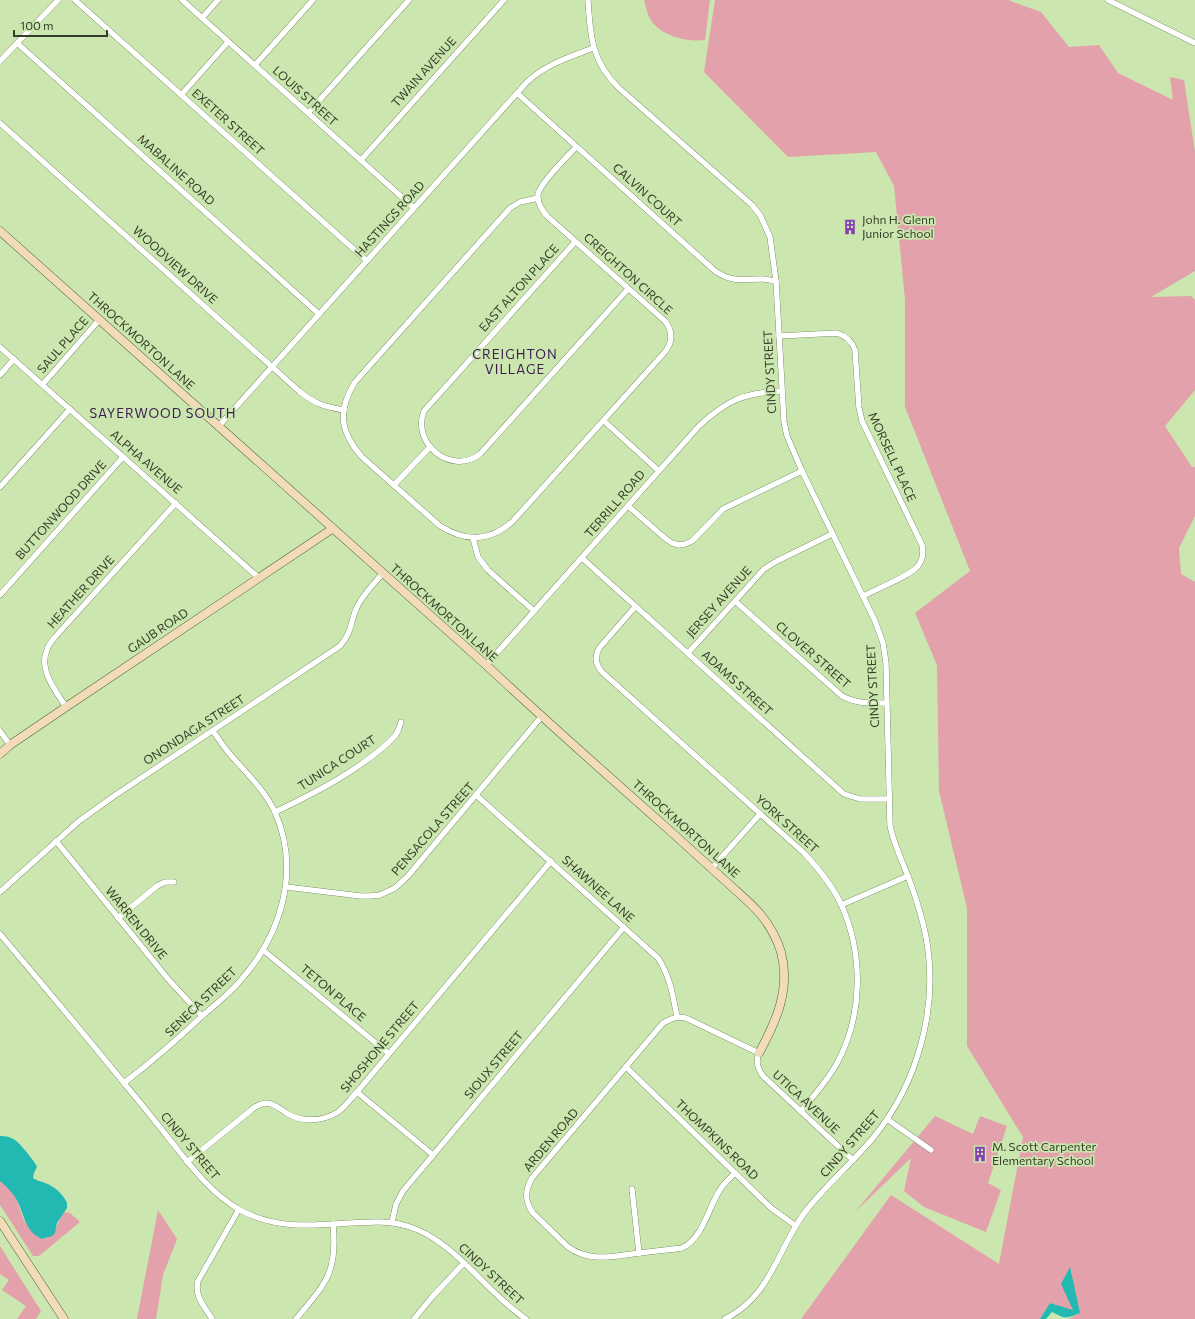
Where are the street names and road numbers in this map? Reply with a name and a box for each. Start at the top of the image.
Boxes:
street label: TWAIN AVENUE [388,33,458,109]
street label: LOUIS STREET [270,62,341,128]
street label: EXETER STREET [190,85,268,157]
street label: MABALINE ROAD [135,131,218,208]
street label: CALVIN COURT [610,160,685,229]
street label: HASTINGS ROAD [352,178,427,259]
street label: WOODVIEW DRIVE [130,223,221,306]
street label: CREIGHTON CIRCLE [581,230,676,317]
street label: EAST ALTON PLACE [475,241,561,334]
street label: THROCKMORTON LANE [85,288,198,392]
street label: SAUL PLACE [34,313,91,376]
street label: CINDY STREET [760,330,778,414]
street label: MORSELL PLACE [866,410,920,503]
street label: ALPHA AVENUE [108,426,185,496]
street label: BUTTONWOOD DRIVE [12,457,109,562]
street label: TERRILL ROAD [581,467,647,540]
street label: HEATHER DRIVE [44,552,117,631]
street label: THROCKMORTON LANE [388,560,501,664]
street label: JERSEY AVENUE [683,563,755,640]
street label: GAUB ROAD [125,605,190,656]
street label: CLOVER STREET [773,618,854,691]
street label: CINDY STREET [863,644,881,728]
street label: ADAMS STREET [699,647,776,718]
street label: ONONDAGA STREET [140,691,247,767]
street label: TUNICA COURT [295,732,378,793]
street label: THROCKMORTON LANE [630,776,743,880]
street label: PENSACOLA STREET [388,779,477,878]
street label: YORK STREET [753,791,822,855]
street label: SHAWNEE LANE [560,852,638,924]
street label: WARREN DRIVE [103,883,170,962]
street label: TETON PLACE [298,961,369,1024]
street label: SENECA STREET [162,963,239,1039]
street label: SHOSHONE STREET [337,998,422,1095]
street label: SIOUX STREET [461,1027,526,1101]
street label: UTICA AVENUE [770,1067,843,1136]
street label: THOMPKINS ROAD [673,1096,762,1182]
street label: ARDEN ROAD [520,1105,581,1174]
street label: CINDY STREET [817,1107,882,1180]
street label: CINDY STREET [159,1109,223,1182]
street label: CINDY STREET [456,1240,527,1307]

